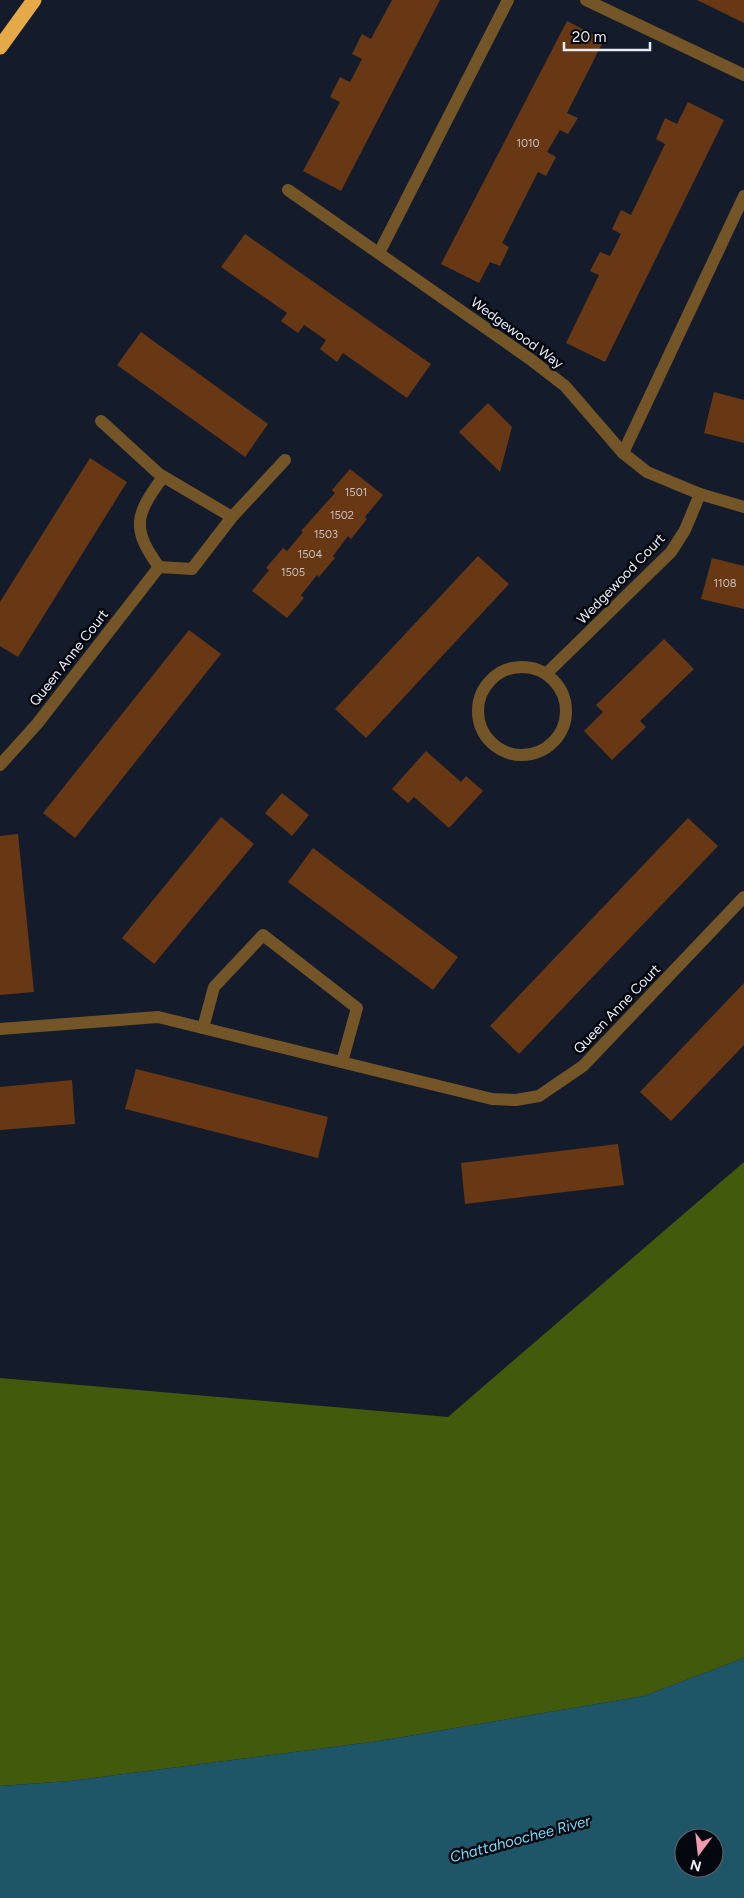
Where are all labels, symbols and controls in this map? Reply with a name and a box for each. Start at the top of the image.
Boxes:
scale bar [564,20,650,52]
text: 20 m [572,28,606,46]
house number: 1010 [516,137,540,150]
street label: Wedgewood Way [467,294,567,373]
house number: 1501 [345,486,367,499]
house number: 1502 [330,509,354,522]
house number: 1503 [314,528,338,541]
street label: Wedgewood Court [573,530,669,628]
house number: 1504 [298,548,323,561]
house number: 1505 [281,566,305,579]
house number: 1108 [714,577,737,590]
street label: Queen Anne Court [26,606,112,710]
street label: Queen Anne Court [570,961,664,1057]
water label: Chattahoochee River [448,1811,593,1866]
north arrow [674,1828,724,1878]
text: N [688,1855,703,1875]

